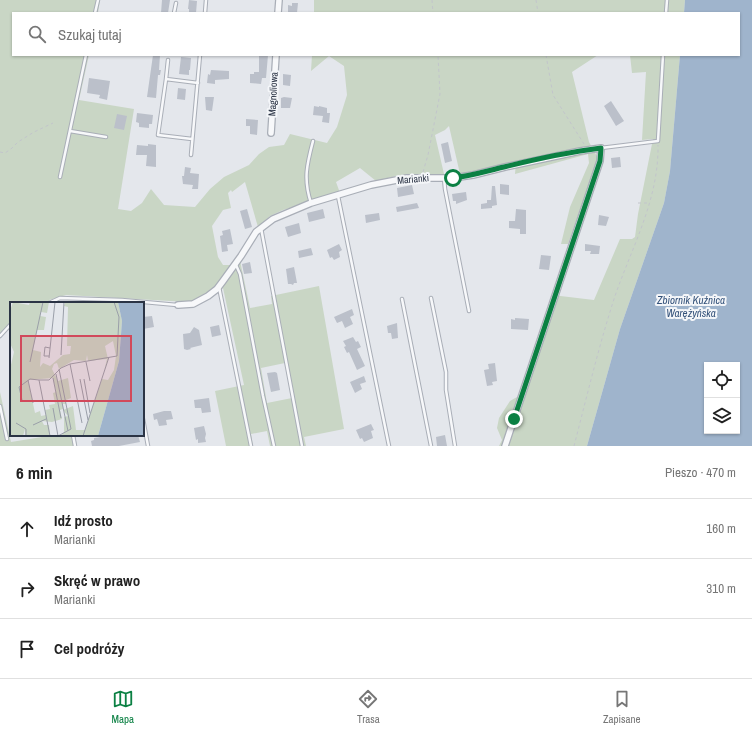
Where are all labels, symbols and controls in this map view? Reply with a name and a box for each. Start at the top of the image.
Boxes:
search box [12,12,740,56]
icon: search [26,23,48,45]
text: Szukaj tutaj [58,24,122,45]
street label: Magnoliowa [265,71,281,116]
route start [444,169,462,187]
street label: Marianki [397,171,429,187]
water label: Zbiornik Kuźnica Warężyńska [656,293,725,320]
inset map [10,302,144,436]
map controls [704,362,740,434]
button: locate [704,362,740,398]
button: layers [704,398,740,434]
route end [505,410,523,428]
text: 6 min [16,461,52,484]
text: Pieszo · 470 m [665,464,736,481]
text: Idź prosto [54,510,113,531]
icon: ahead [16,518,38,540]
text: 160 m [706,520,736,537]
text: Marianki [54,531,95,548]
text: Skręć w prawo [54,570,140,591]
icon: right [16,578,38,600]
text: 310 m [706,580,736,597]
text: Marianki [54,591,95,608]
icon: arrive [16,638,38,660]
text: Cel podróży [54,638,124,659]
tab: Mapa [112,688,134,726]
tab: Trasa [357,688,380,726]
tab: Zapisane [603,688,640,726]

